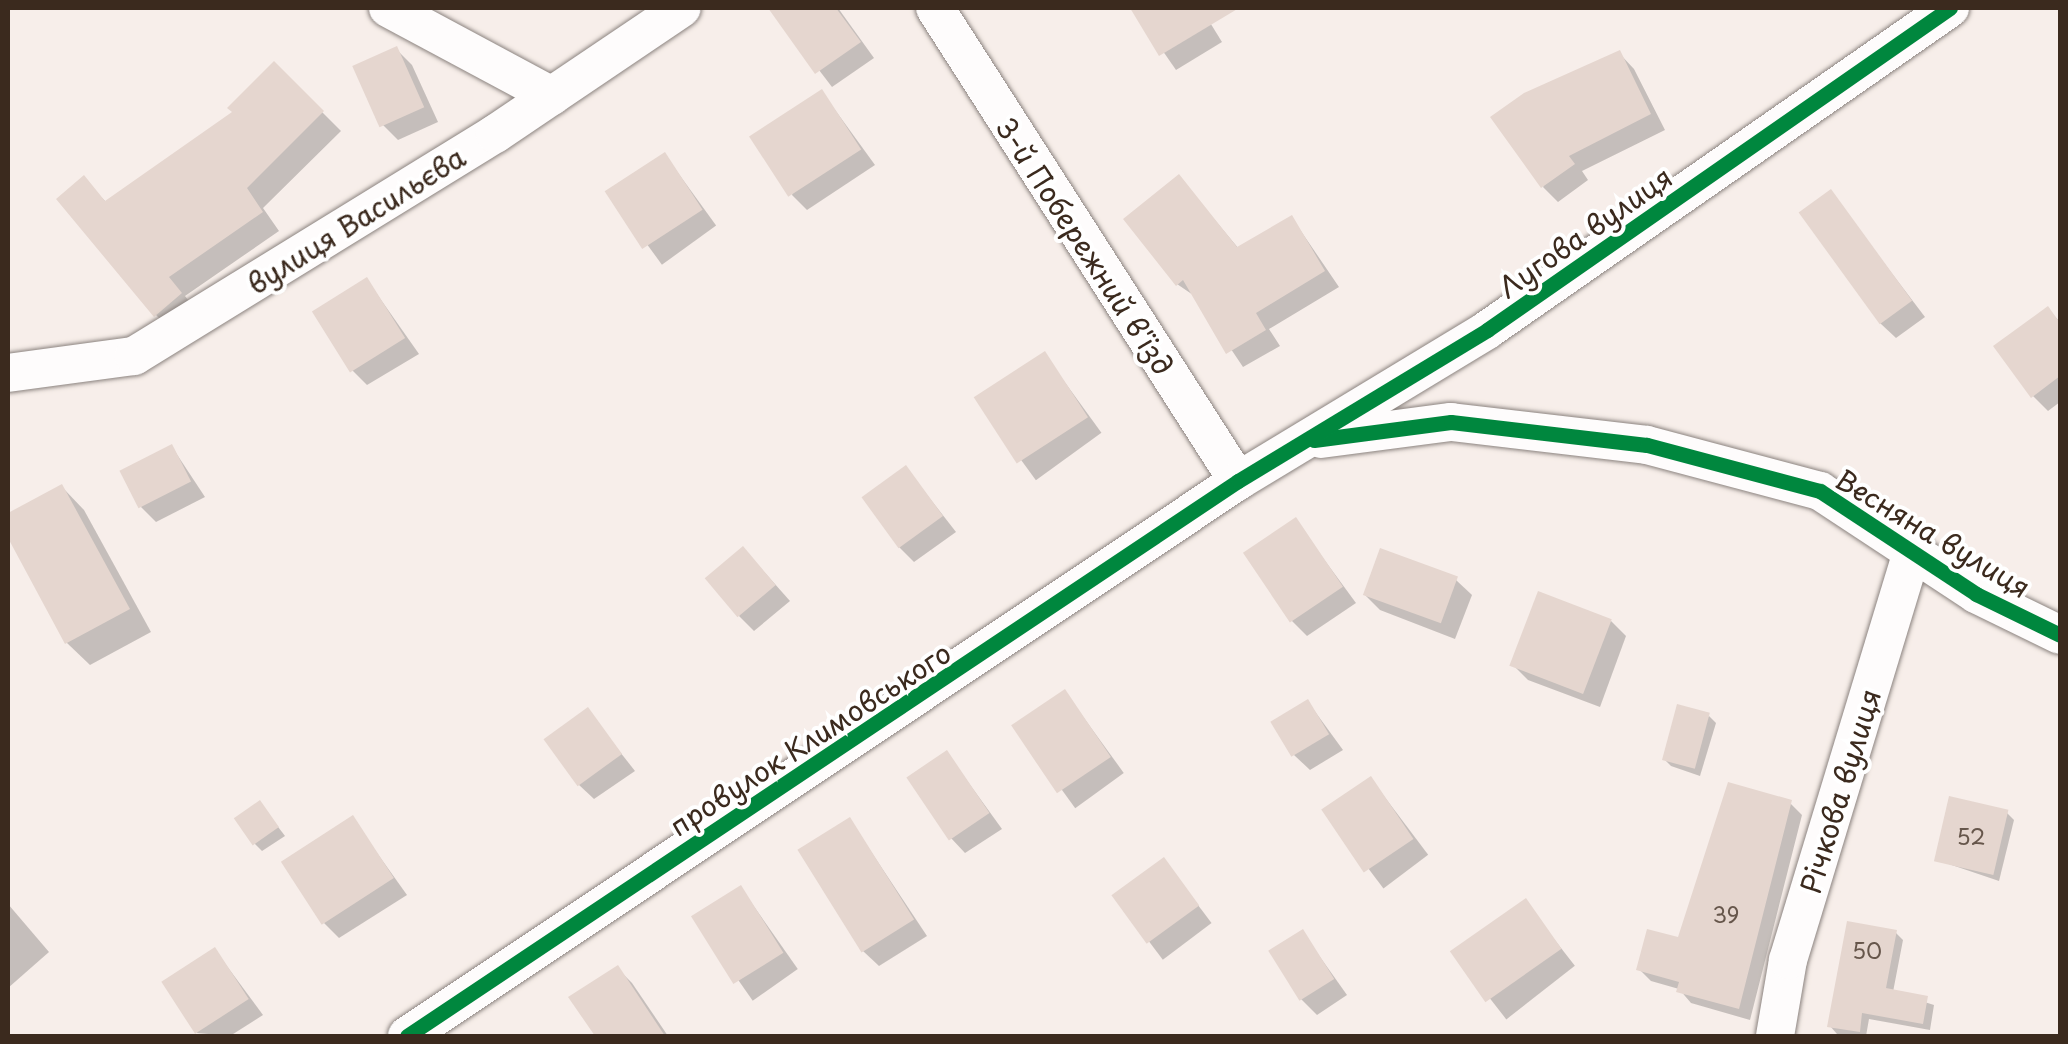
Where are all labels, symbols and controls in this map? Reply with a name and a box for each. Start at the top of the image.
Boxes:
street label: 3-й Побережний в'їзд [989,111,1181,381]
street label: вулиця Васильєва [240,139,472,301]
street label: Лугова вулиця [1491,159,1679,305]
street label: Весняна вулиця [1829,461,2037,605]
street label: провулок Климовського [662,635,958,843]
street label: Річкова вулиця [1793,684,1887,898]
house number: 52 [1956,823,1986,849]
house number: 39 [1713,901,1739,927]
house number: 50 [1852,937,1882,963]

